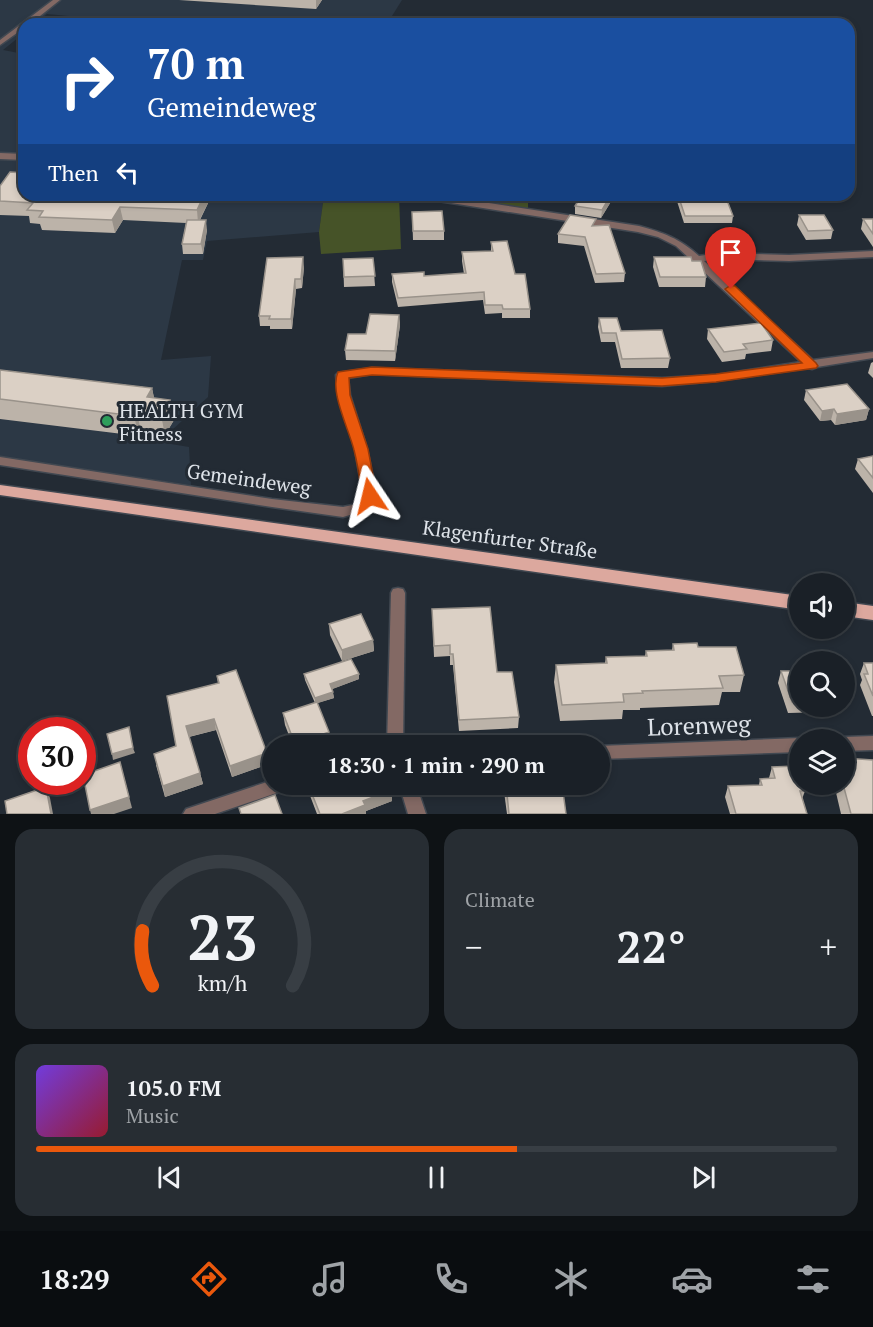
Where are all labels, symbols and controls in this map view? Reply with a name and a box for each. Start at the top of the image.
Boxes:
text: 70 m [147,35,245,91]
icon: right [48,42,126,120]
text: Gemeindeweg [147,89,316,125]
icon: left [111,156,144,189]
text: Then [48,158,99,187]
pin [705,227,756,289]
icon: arrive [714,236,747,269]
place label: HEALTH GYM Fitness [119,397,244,447]
marker: HEALTH GYM Fitness [100,414,114,428]
street label: Gemeindeweg [185,457,313,501]
position arrow [338,464,402,528]
street label: Klagenfurter Straße [421,513,599,565]
map controls [789,573,855,795]
button: sound [789,573,855,639]
button: search [789,651,855,717]
street label: Lorenweg [647,707,752,743]
speed limit sign: 30 [18,717,96,795]
button: layers [789,729,855,795]
text: 18:30 · 1 min · 290 m [327,750,545,779]
text: Climate [465,886,535,913]
text: 23 [187,895,257,978]
text: 22° [616,916,686,976]
text: − [465,925,483,968]
text: + [819,925,837,968]
text: km/h [197,969,247,997]
text: 105.0 FM [126,1073,221,1102]
text: Music [126,1102,179,1129]
icon: previous [153,1161,186,1194]
icon: pause [420,1161,453,1194]
icon: next [687,1161,720,1194]
icon: directions [188,1258,230,1300]
icon: music [309,1258,351,1300]
icon: phone [430,1258,472,1300]
icon: climate [550,1258,592,1300]
icon: car [671,1258,713,1300]
icon: filters [792,1258,834,1300]
text: 18:29 [39,1261,110,1297]

